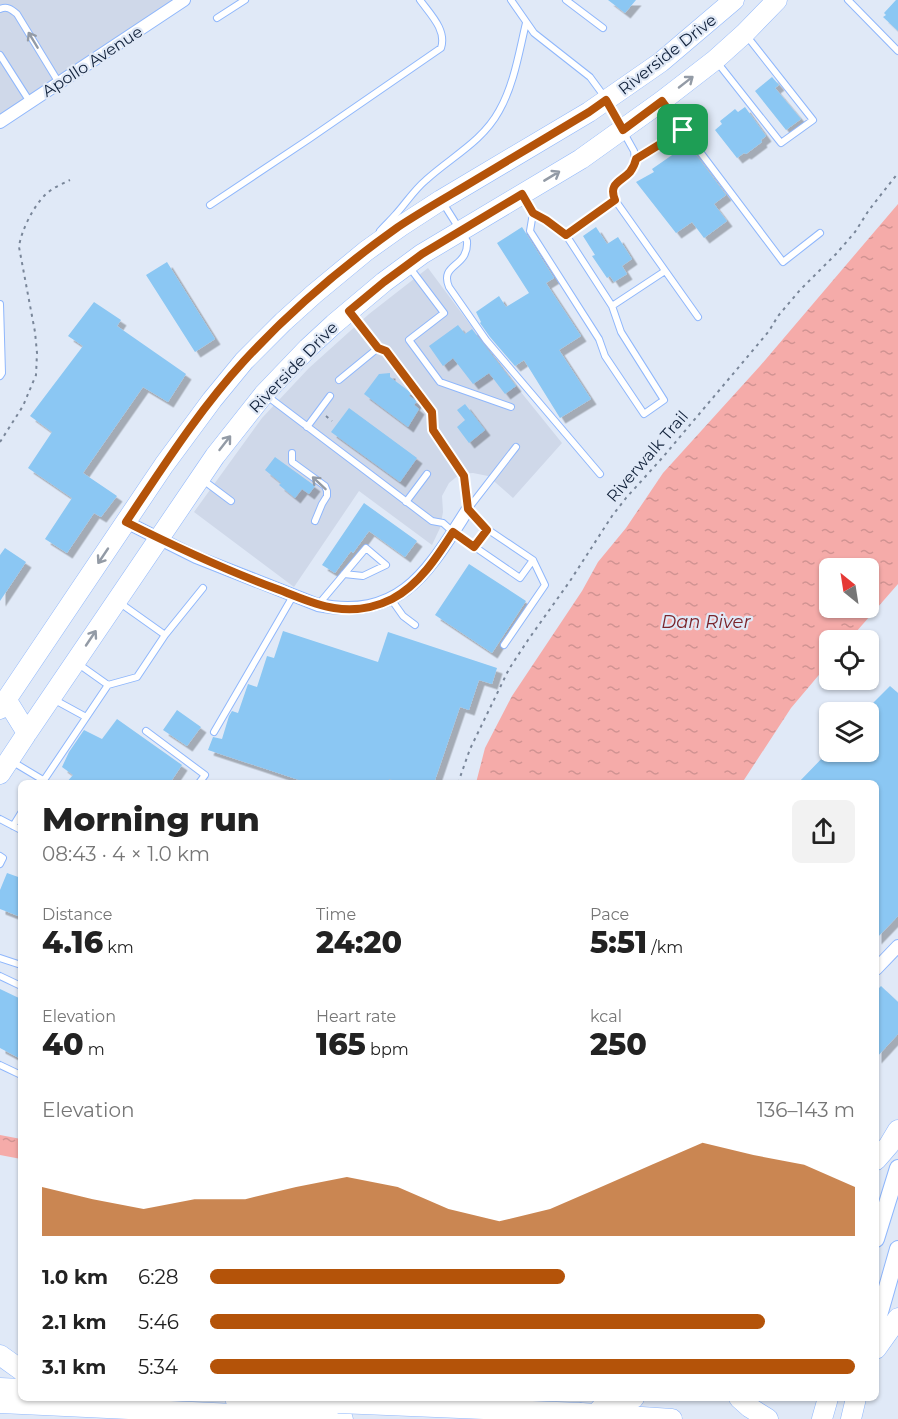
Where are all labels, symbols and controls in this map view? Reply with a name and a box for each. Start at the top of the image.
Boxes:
street label: Riverside Drive [615,10,720,99]
street label: Apollo Avenue [39,22,146,101]
one-way arrow [26,32,38,49]
one-way arrow [678,75,694,88]
pin [657,104,708,155]
icon: arrive [666,113,699,146]
one-way arrow [543,169,560,181]
street label: Riverside Drive [245,318,342,417]
street label: Riverwalk Trail [603,407,692,506]
one-way arrow [219,435,232,451]
one-way arrow [312,476,327,490]
one-way arrow [97,547,109,564]
north arrow [819,558,879,618]
map controls [819,558,879,762]
water label: Dan River [661,611,751,633]
one-way arrow [85,630,97,647]
button: locate [819,630,879,690]
button: layers [819,702,879,762]
text: Morning run [42,799,260,839]
button: share [792,800,855,863]
text: 08:43 · 4 × 1.0 km [42,842,210,866]
text: Distance [42,905,112,924]
text: Time [316,905,356,924]
text: Pace [590,905,629,924]
text: 4.16 [42,924,103,961]
text: 24:20 [316,924,402,961]
text: 5:51 [590,924,647,961]
text: km [103,938,134,957]
text: /km [647,938,683,957]
text: Elevation [42,1007,116,1026]
text: Heart rate [316,1007,396,1026]
text: kcal [590,1007,622,1026]
text: 40 [42,1026,84,1063]
text: 165 [316,1026,366,1063]
text: 250 [590,1026,647,1063]
text: m [84,1040,105,1059]
text: bpm [366,1040,409,1059]
text: Elevation [42,1098,134,1122]
text: 136–143 m [757,1098,855,1122]
text: 1.0 km [42,1265,108,1289]
text: 6:28 [138,1265,179,1289]
text: 2.1 km [42,1310,106,1334]
text: 5:46 [138,1310,179,1334]
text: 3.1 km [42,1355,106,1379]
text: 5:34 [138,1355,178,1379]

